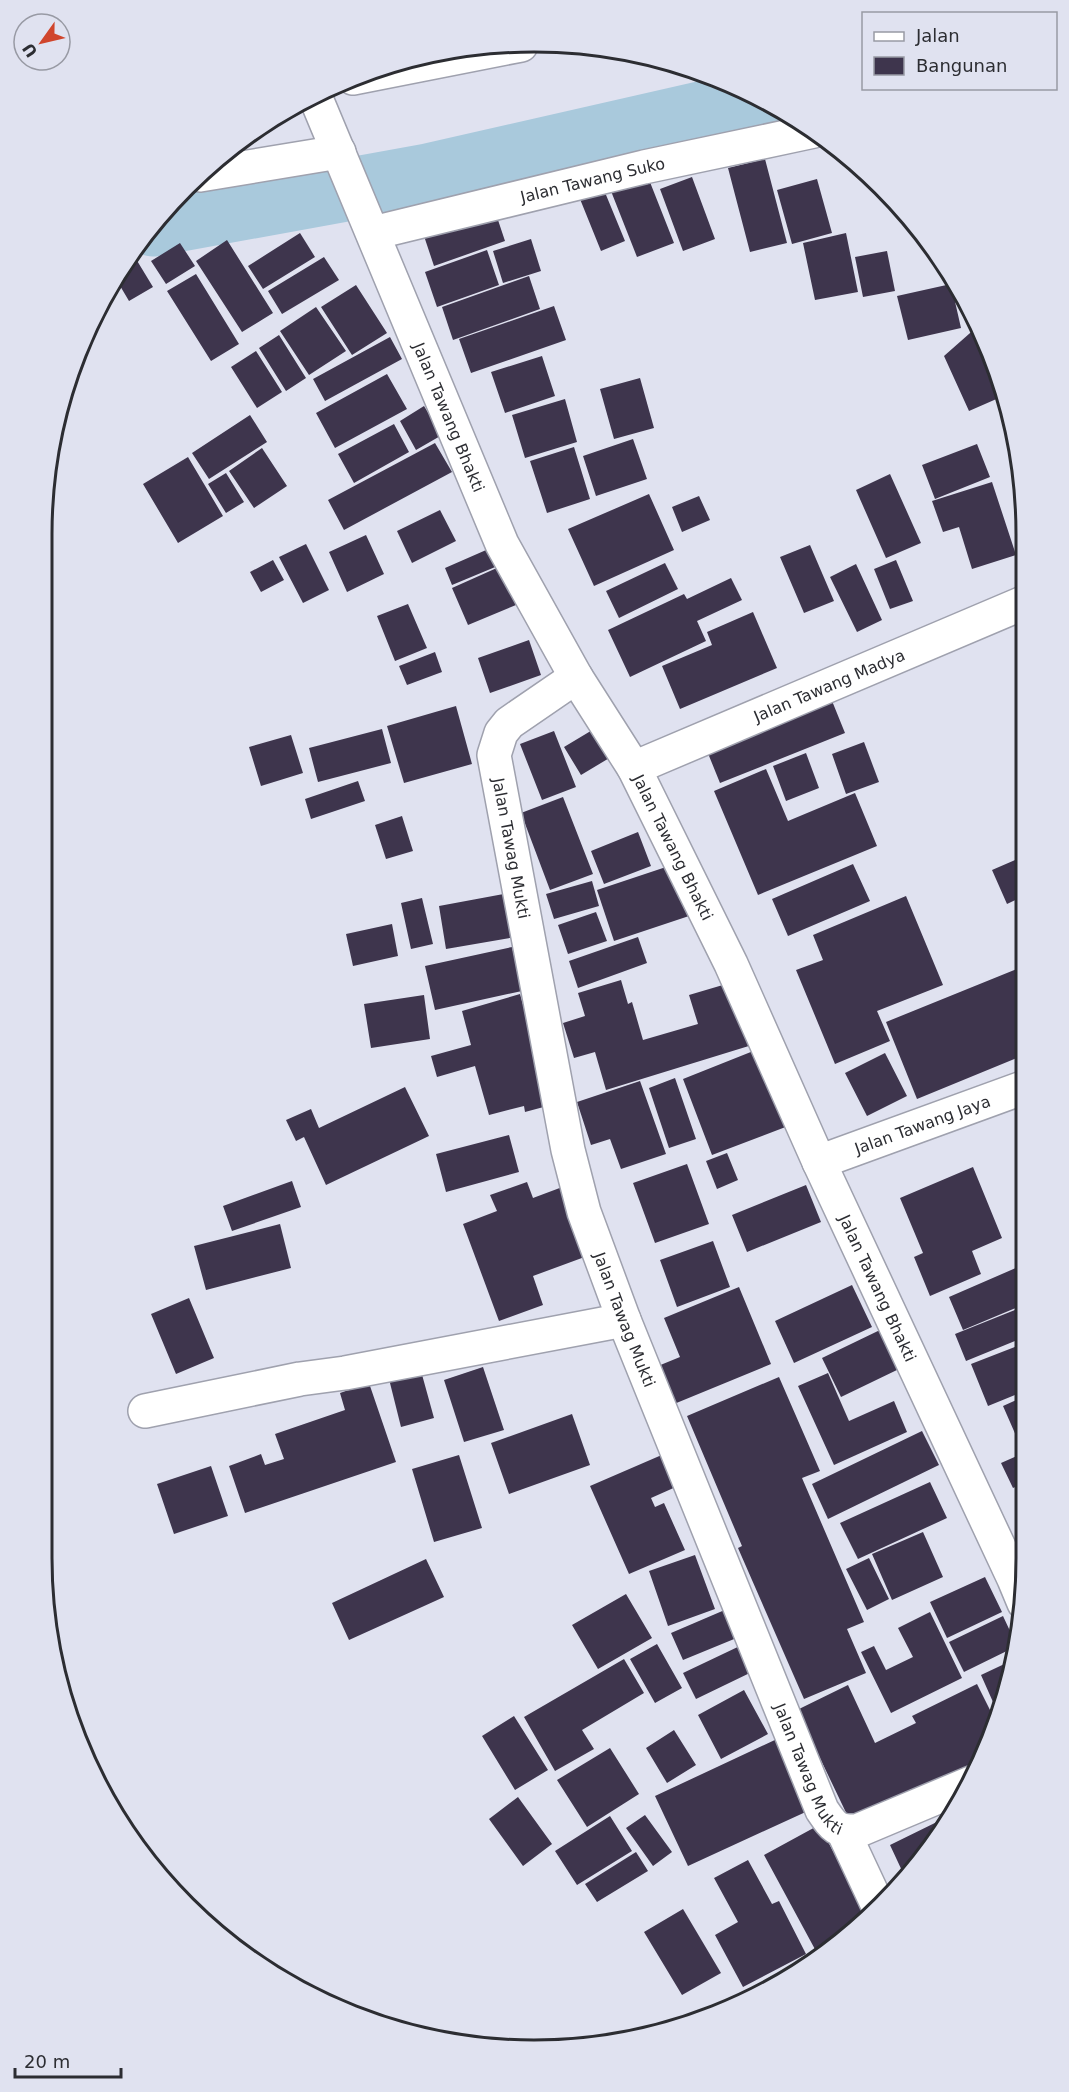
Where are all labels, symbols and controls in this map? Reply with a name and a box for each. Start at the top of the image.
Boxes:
north arrow [12,12,72,72]
legend [862,12,1057,90]
text: Jalan [915,25,960,46]
text: U [18,39,41,61]
text: Bangunan [916,55,1007,76]
street label: Jalan Tawang Suko [518,154,667,207]
street label: Jalan Tawang Bhakti [409,339,488,495]
street label: Jalan Tawang Madya [750,645,908,727]
street label: Jalan Tawang Bhakti [628,771,717,923]
street label: Jalan Tawag Mukti [488,775,533,920]
street label: Jalan Tawang Jaya [851,1091,993,1159]
street label: Jalan Tawang Bhakti [834,1211,920,1365]
street label: Jalan Tawag Mukti [589,1249,659,1390]
street label: Jalan Tawag Mukti [770,1700,845,1839]
scale bar [15,2041,122,2079]
text: 20 m [24,2051,70,2072]

